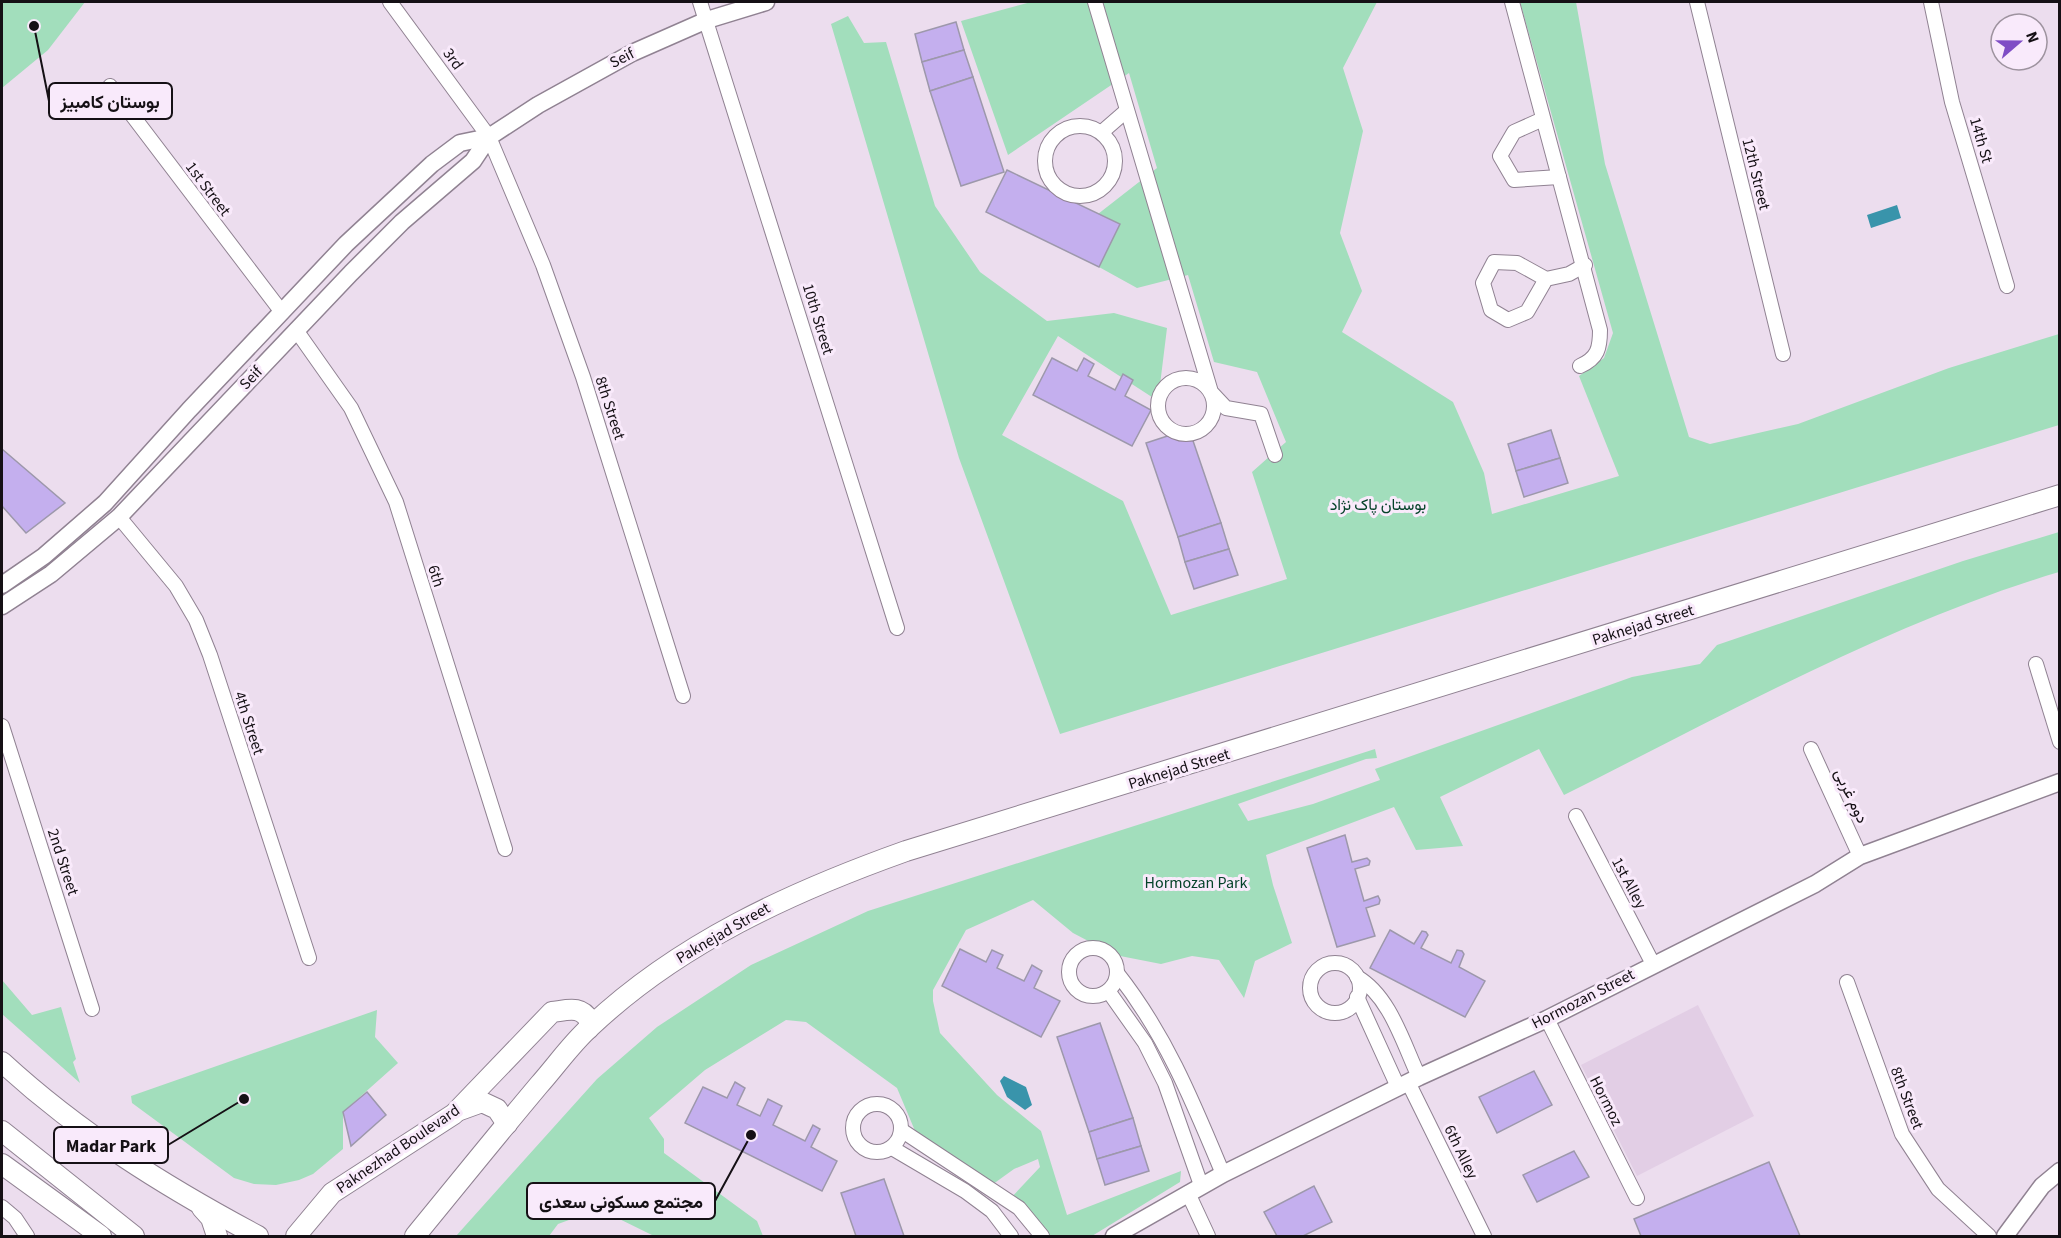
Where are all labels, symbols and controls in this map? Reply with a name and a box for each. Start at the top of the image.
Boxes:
north arrow [1989,12,2049,72]
text: N [2020,28,2044,46]
street label: Seif [606,42,639,73]
street label: 3rd [438,44,468,74]
callout: بوستان کامبیز [49,83,172,119]
text: بوستان کامبیز [59,90,160,115]
street label: 14th St [1964,114,1998,166]
street label: 12th Street [1736,136,1776,213]
street label: 1st Street [180,157,236,221]
street label: 10th Street [797,281,839,358]
street label: Seif [234,360,269,395]
street label: 8th Street [589,374,631,443]
park label: بوستان پاک نژاد [1330,494,1426,516]
street label: 6th [422,562,450,590]
street label: Paknejad Street [1589,599,1697,651]
street label: 4th Street [228,689,270,758]
street label: Paknejad Street [1125,743,1233,795]
street label: دوم غربی [1829,765,1873,827]
street label: 2nd Street [42,826,84,899]
street label: 1st Alley [1606,853,1652,913]
park label: Hormozan Park [1145,872,1248,894]
street label: Paknejad Street [672,897,775,969]
street label: Hormozan Street [1528,963,1639,1034]
street label: 8th Street [1885,1064,1929,1133]
street label: Hormoz [1584,1072,1628,1130]
street label: Paknezhad Boulevard [332,1099,464,1199]
street label: 6th Alley [1438,1121,1484,1183]
callout: Madar Park [54,1127,168,1163]
text: Madar Park [66,1134,156,1159]
callout: مجتمع مسکونی سعدی [527,1183,715,1219]
text: مجتمع مسکونی سعدی [539,1190,703,1215]

